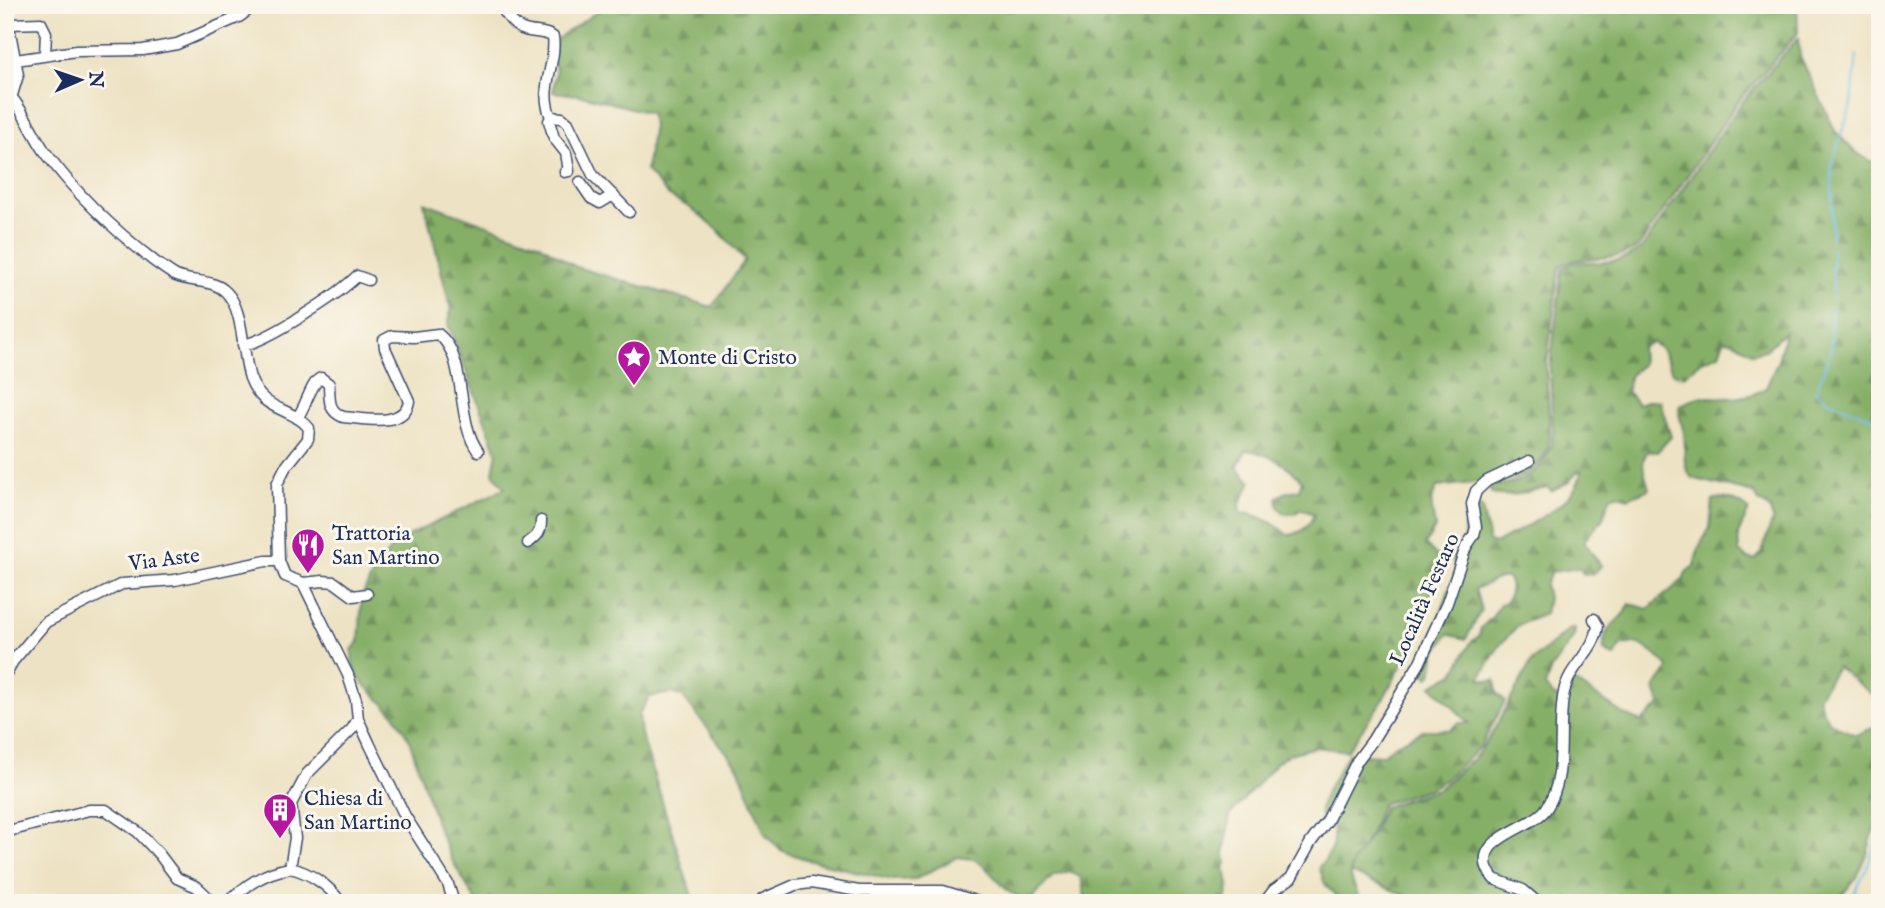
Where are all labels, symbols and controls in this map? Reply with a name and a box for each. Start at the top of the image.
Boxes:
north arrow [46,46,116,116]
text: N [83,70,107,89]
place icon: Monte di Cristo [615,338,653,387]
place label: Monte di Cristo [658,345,797,372]
place label: Trattoria San Martino [332,521,439,572]
restaurant icon: Trattoria San Martino [289,526,327,575]
street label: Località Festaro [1384,529,1467,670]
street label: Via Aste [126,543,202,578]
place label: Chiesa di San Martino [304,786,411,837]
building icon: Chiesa di San Martino [261,791,299,840]

